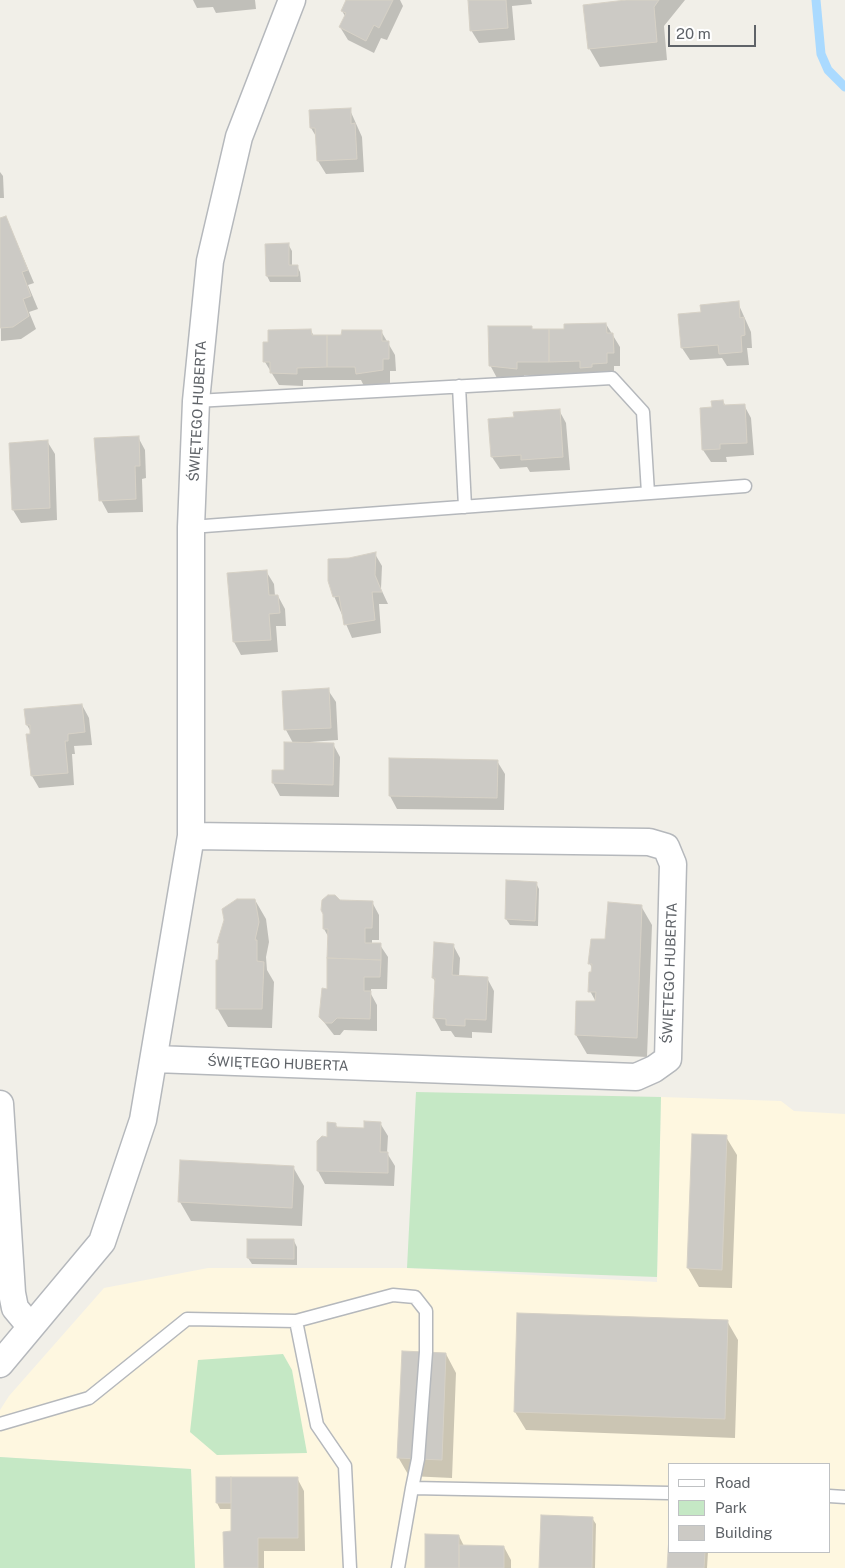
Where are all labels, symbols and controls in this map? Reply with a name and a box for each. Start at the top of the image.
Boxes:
scale bar [670,15,758,47]
text: 20 m [676,25,711,42]
street label: ŚWIĘTEGO HUBERTA [186,340,210,482]
street label: ŚWIĘTEGO HUBERTA [659,902,681,1044]
street label: ŚWIĘTEGO HUBERTA [207,1053,349,1075]
legend [668,1463,830,1553]
text: Road [715,1474,751,1491]
text: Park [715,1499,747,1516]
text: Building [715,1524,773,1541]

